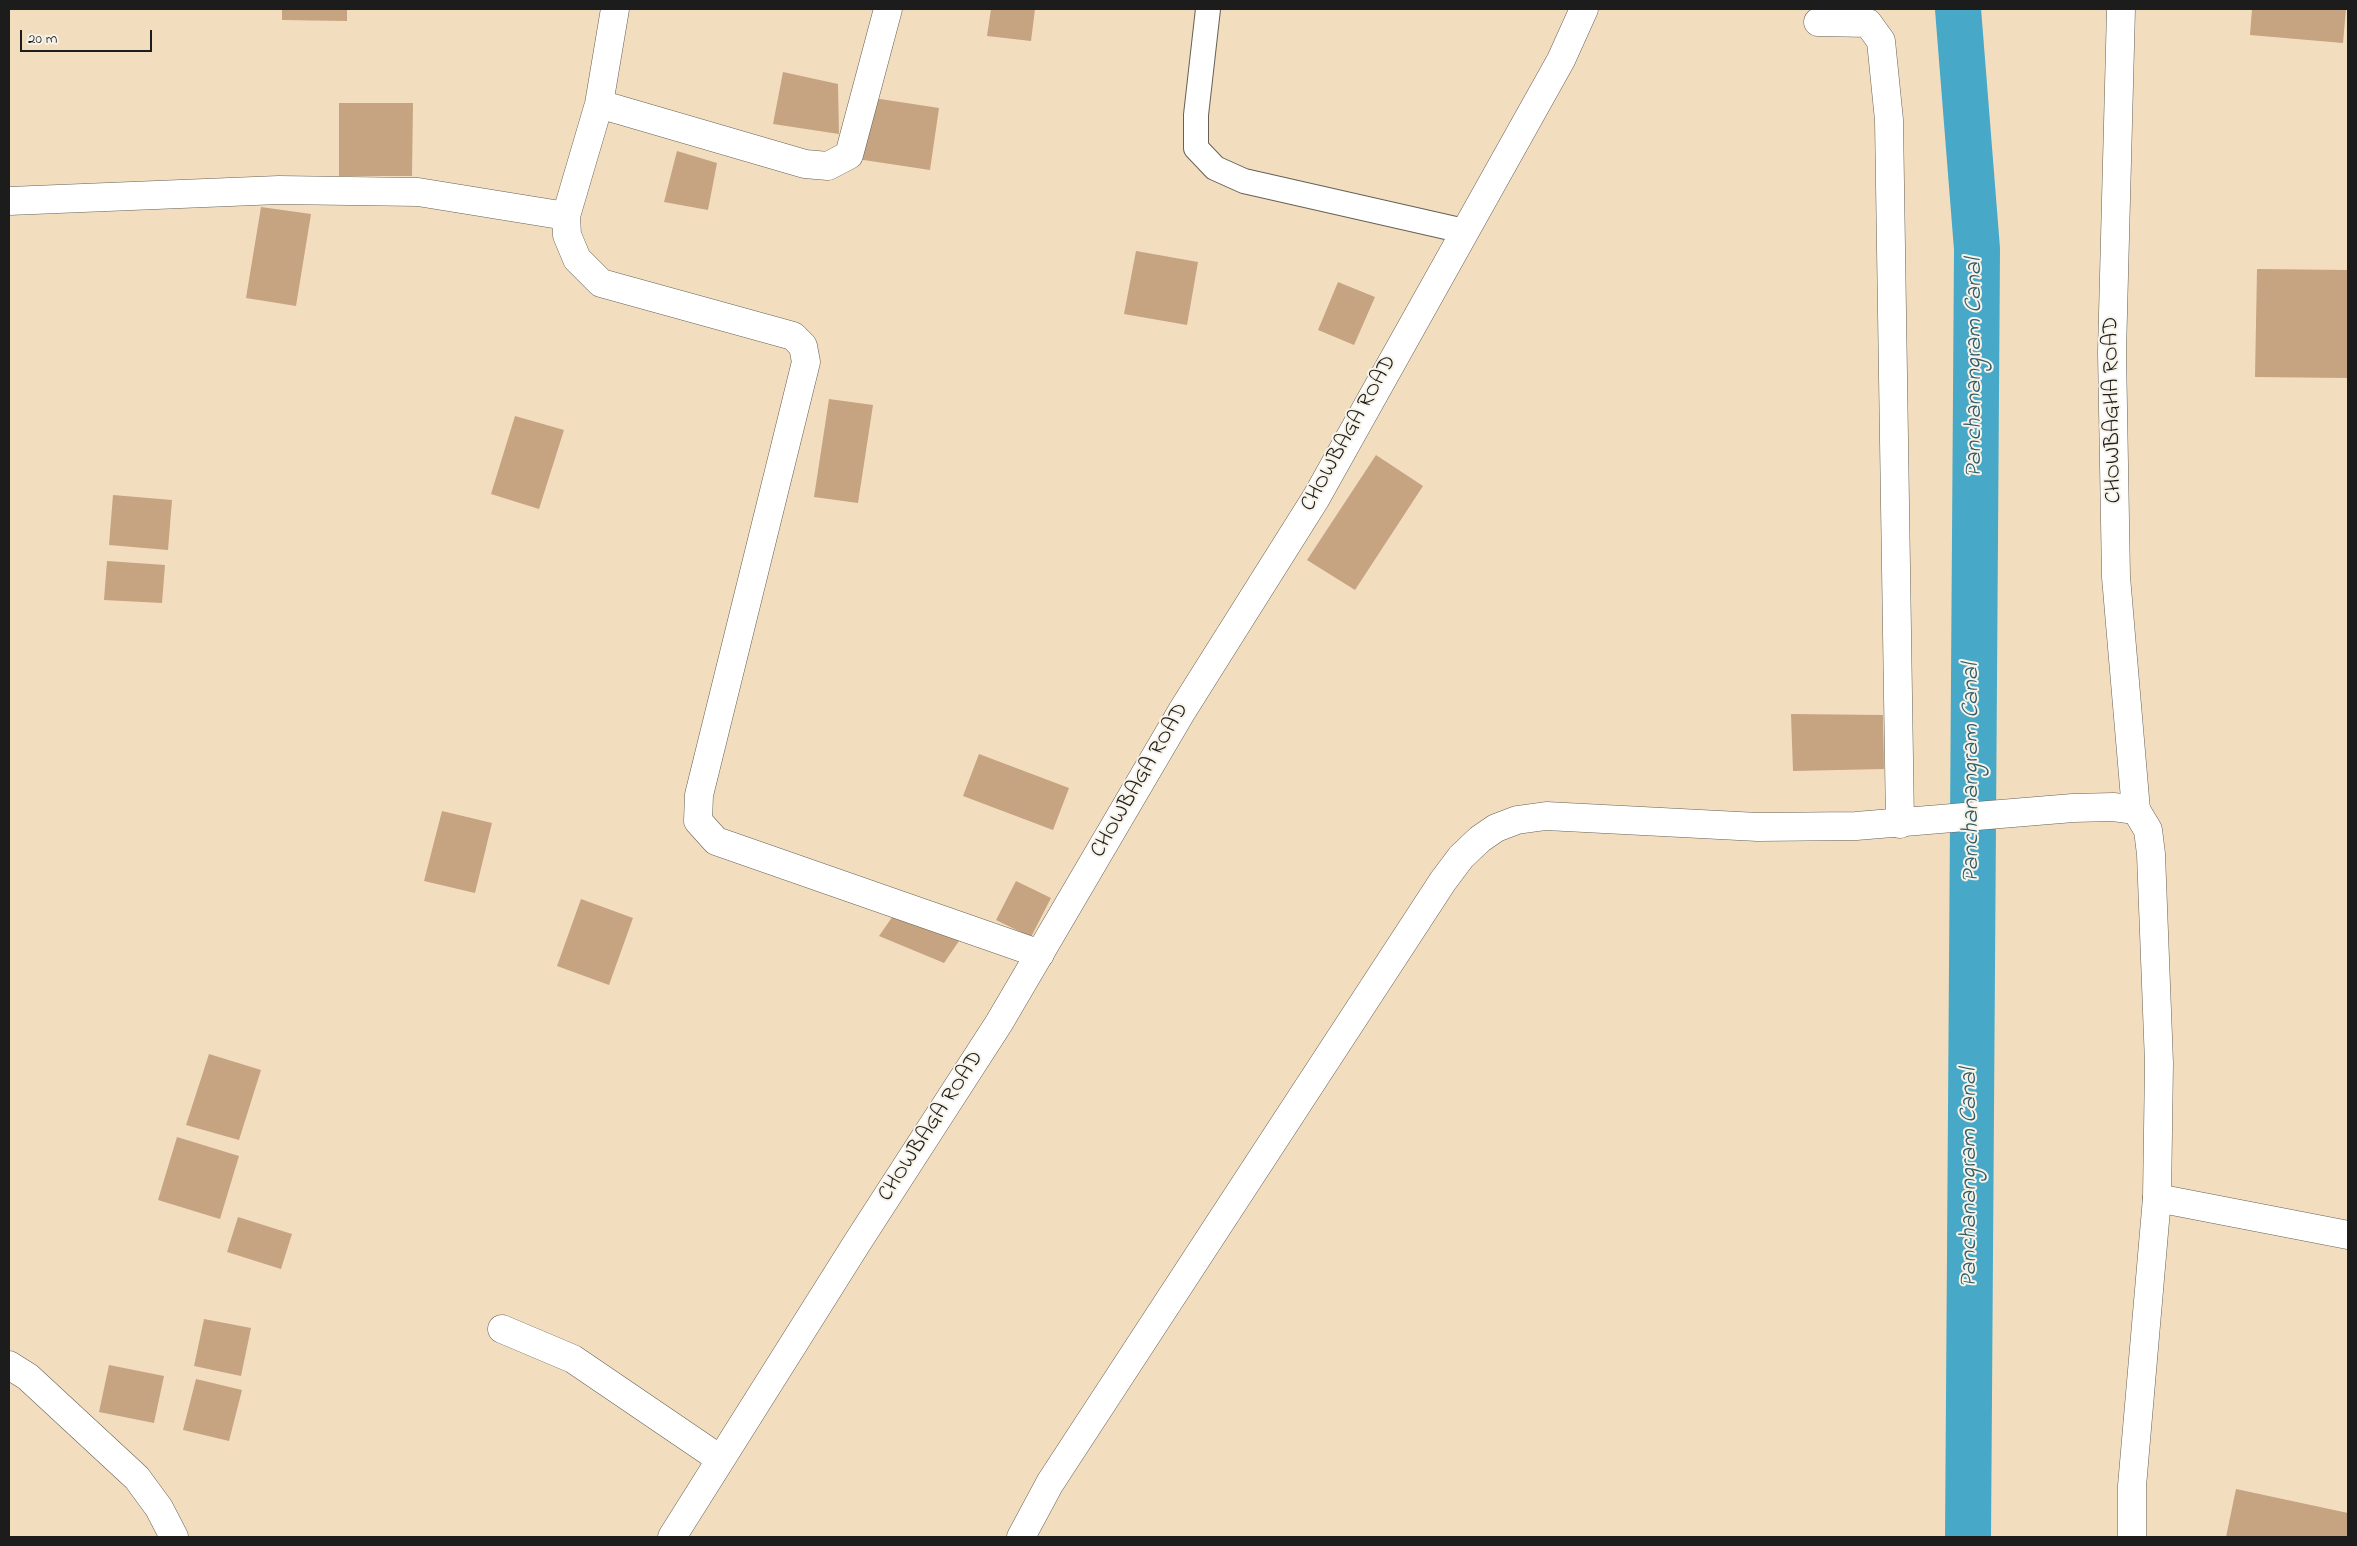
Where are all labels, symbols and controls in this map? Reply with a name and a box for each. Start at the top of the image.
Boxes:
scale bar [22,20,155,52]
text: 20 m [28,28,57,50]
water label: Panchanangram Canal [1962,258,1990,478]
street label: CHOWBAGHA ROAD [2099,316,2129,504]
street label: CHOWBAGA ROAD [1296,351,1404,517]
water label: Panchanangram Canal [1959,663,1987,883]
street label: CHOWBAGA ROAD [1086,699,1196,863]
street label: CHOWBAGA ROAD [874,1047,990,1207]
water label: Panchanangram Canal [1957,1068,1985,1288]

